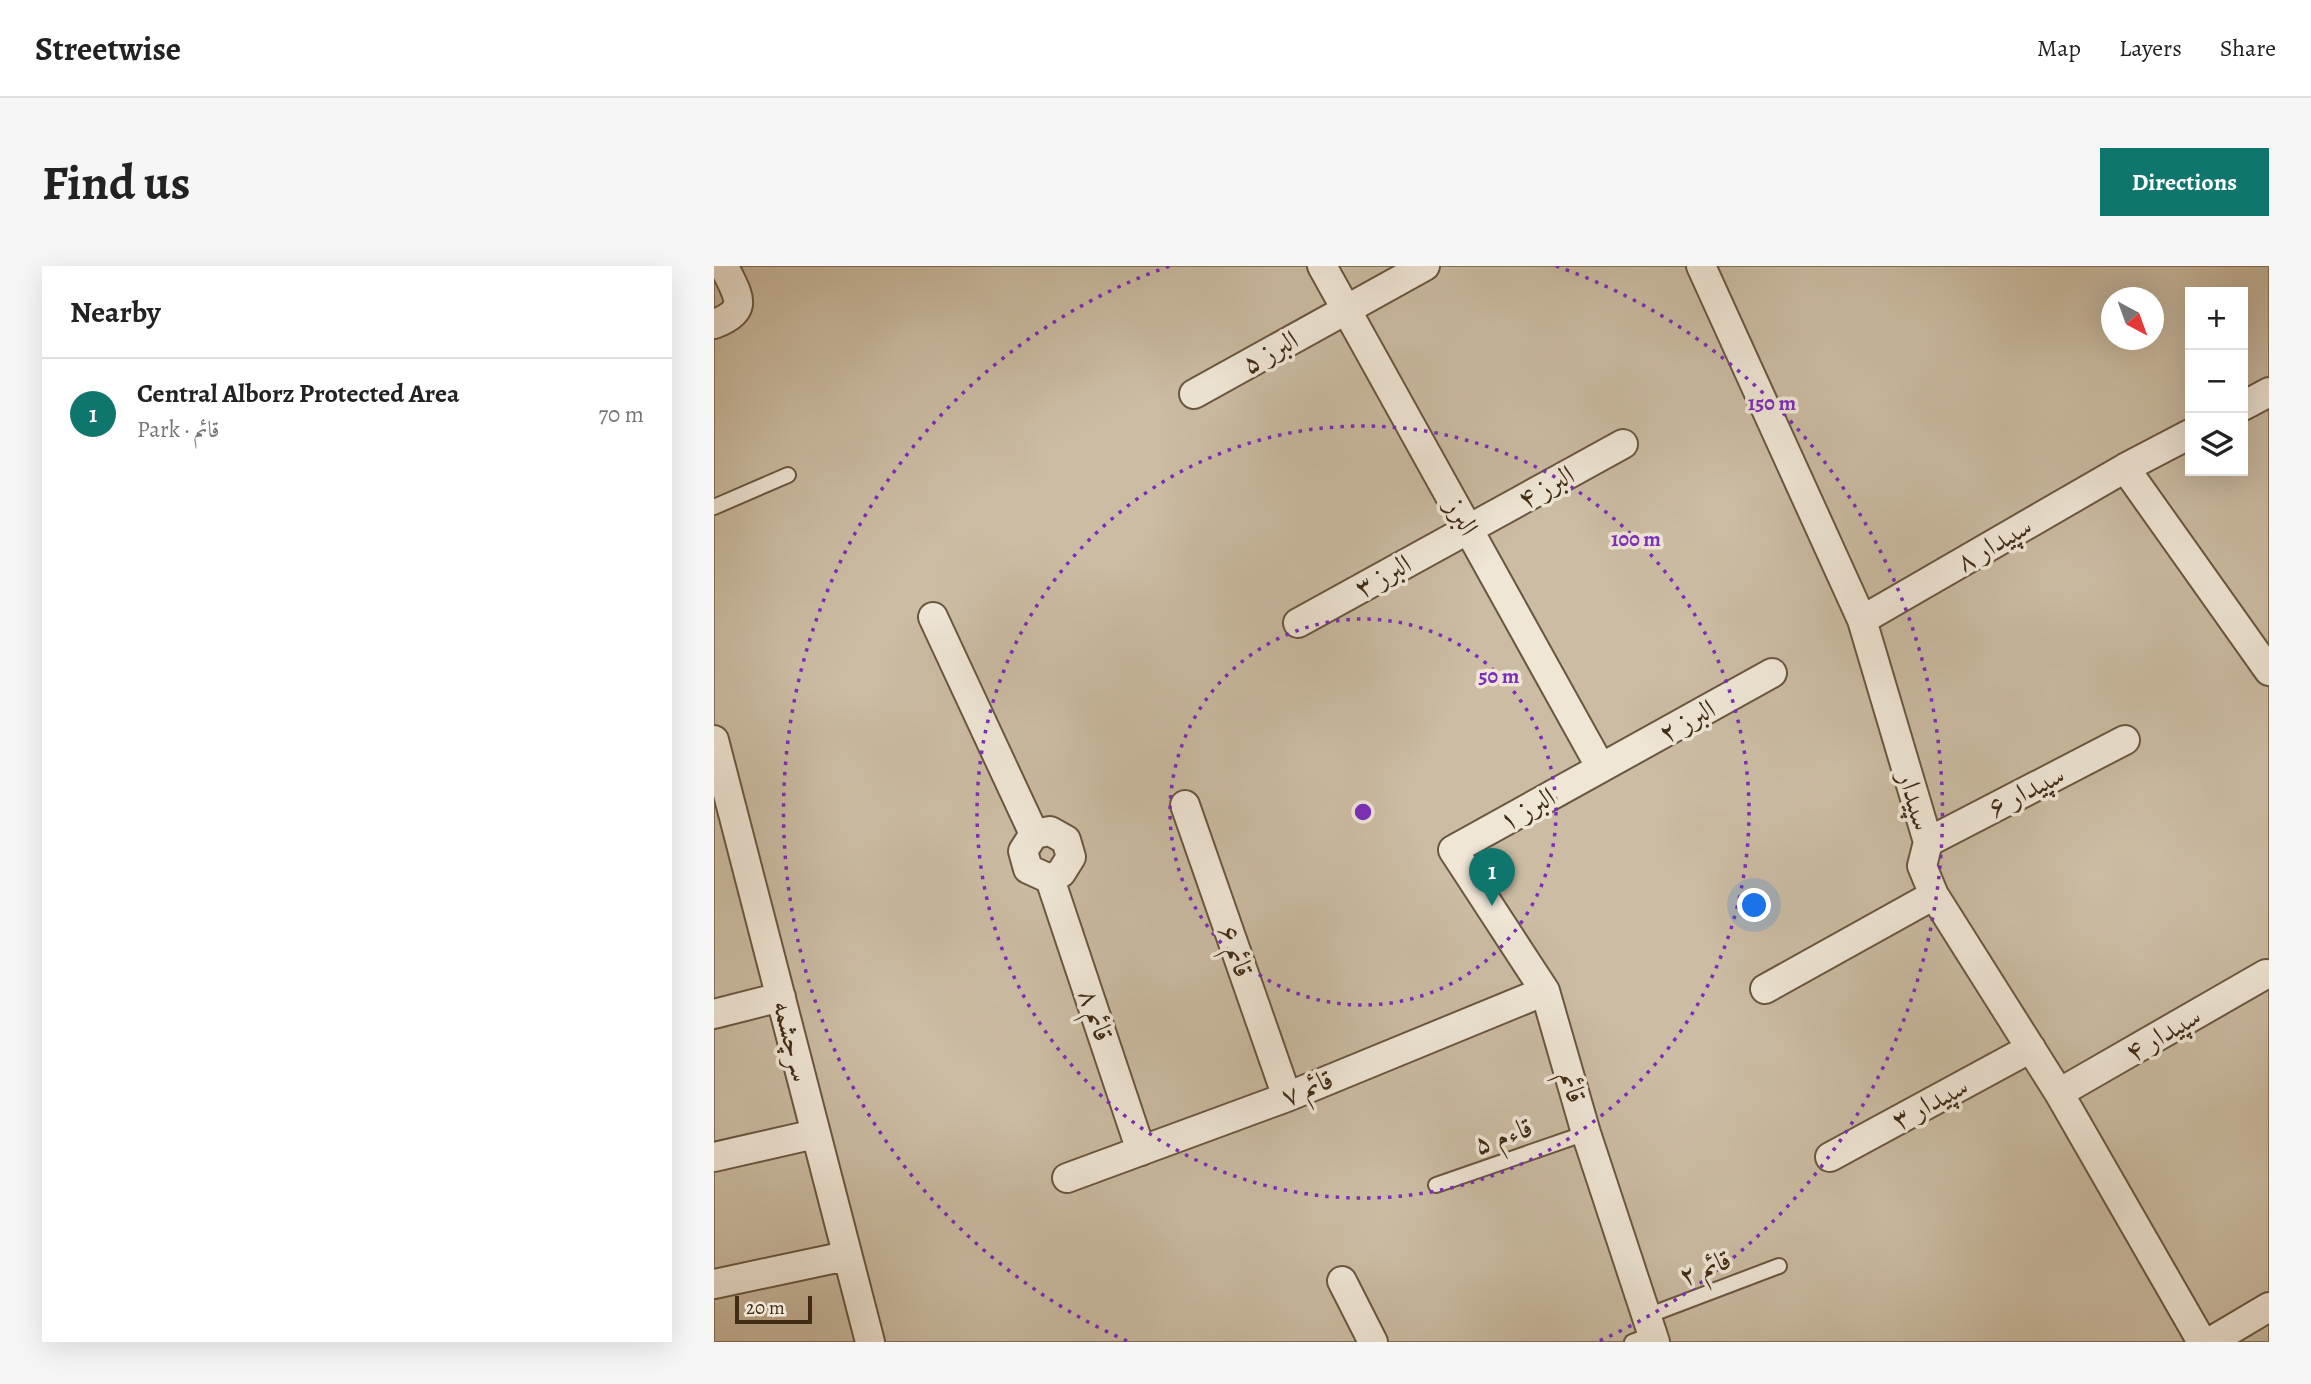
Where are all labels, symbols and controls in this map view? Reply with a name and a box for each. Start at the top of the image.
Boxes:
text: Streetwise [35,26,181,71]
text: Map [2037,32,2081,64]
text: Layers [2119,32,2182,64]
text: Share [2220,32,2276,64]
button: Directions [2100,148,2269,216]
text: Find us [42,149,190,216]
north arrow [2101,287,2164,350]
map controls [2185,287,2248,476]
button: + [2185,287,2248,350]
text: Nearby [70,292,161,332]
street label: البرز ۵ [1235,321,1305,383]
button: − [2185,350,2248,413]
text: Central Alborz Protected Area [137,376,460,411]
text: 150 m [1748,389,1797,417]
text: 1 [89,399,97,430]
text: 70 m [598,399,644,430]
button: layers [2185,413,2248,476]
text: Park · قائم [137,414,220,445]
street label: البرز ۴ [1511,456,1581,518]
street label: البرز [1435,489,1488,543]
street label: سپیدار ۸ [1949,507,2039,581]
text: 100 m [1611,525,1661,553]
street label: البرز ۳ [1348,545,1418,607]
text: 50 m [1479,662,1520,690]
street label: البرز ۲ [1652,690,1722,752]
street label: سپیدار ۶ [1981,755,2071,827]
street label: سپیدار [1888,764,1942,835]
street label: البرز ۱ [1492,778,1562,840]
centre of rings [1351,800,1375,824]
pin: 1 [1469,848,1515,906]
your location [1737,888,1771,922]
street label: قائم ۶ [1205,920,1263,984]
street label: قائم ۸ [1065,984,1123,1048]
street label: سرچشمه [764,996,820,1086]
street label: سپیدار ۴ [2118,997,2208,1071]
street label: قائم ۷ [1275,1060,1341,1120]
street label: قائم [1546,1067,1596,1109]
street label: سپیدار ۳ [1885,1067,1975,1139]
street label: قاءم ۵ [1468,1108,1539,1168]
street label: قائم ۲ [1673,1241,1738,1300]
scale bar [735,1293,812,1325]
text: 20 m [746,1295,785,1321]

